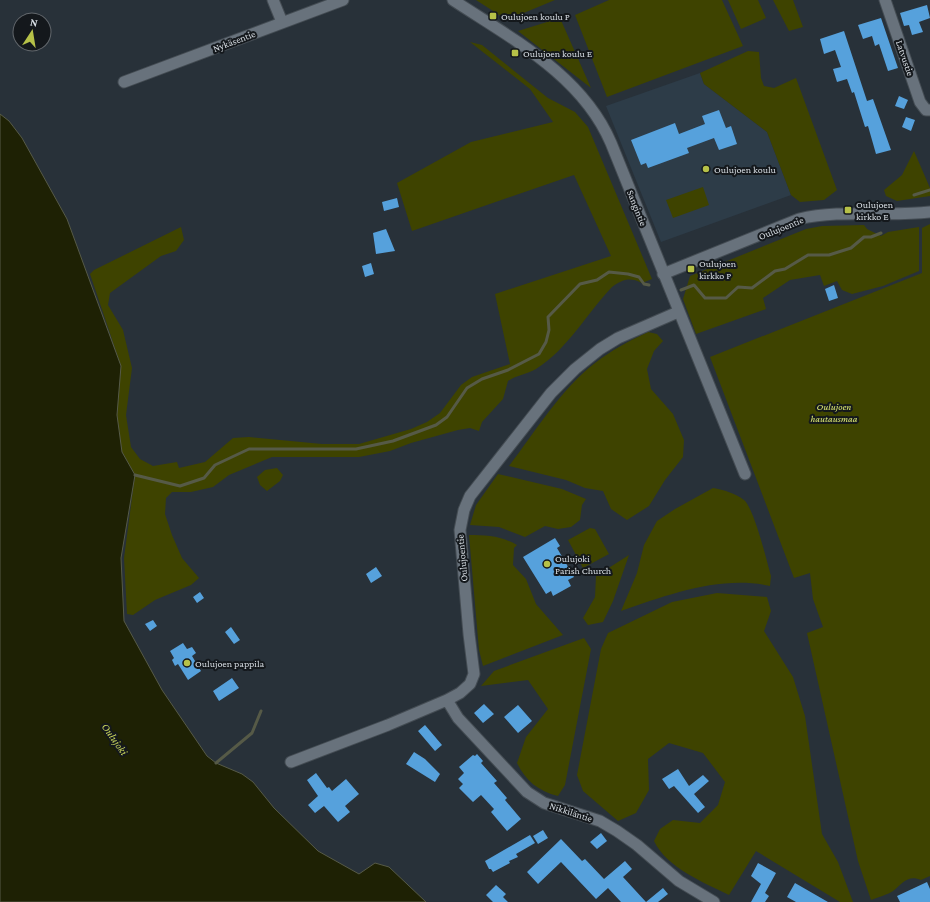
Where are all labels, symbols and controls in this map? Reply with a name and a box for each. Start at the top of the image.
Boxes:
marker: Oulujoen koulu P [488,11,498,21]
place label: Oulujoen koulu P [501,11,570,23]
north arrow [12,12,52,52]
text: N [29,16,39,29]
street label: Nykäsentie [211,28,257,54]
street label: Latvustie [894,39,916,78]
marker: Oulujoen koulu E [510,48,520,58]
place label: Oulujoen koulu E [523,48,593,60]
marker: Oulujoen koulu [701,164,711,174]
place label: Oulujoen koulu [714,164,777,176]
street label: Sangintie [625,188,649,228]
place label: Oulujoen kirkko E [856,199,894,222]
marker: Oulujoen kirkko E [843,205,853,215]
street label: Oulujoentie [757,214,806,243]
place label: Oulujoen kirkko P [699,258,737,281]
marker: Oulujoen kirkko P [686,264,696,274]
park label: Oulujoen hautausmaa [810,401,858,424]
street label: Oulujoentie [454,533,471,582]
place label: Oulujoki Parish Church [555,553,612,576]
marker: Oulujoki Parish Church [542,559,552,569]
marker: Oulujoen pappila [182,658,192,668]
place label: Oulujoen pappila [195,658,265,670]
water label: Oulujoki [99,721,130,758]
street label: Nikkiläntie [548,800,594,824]

